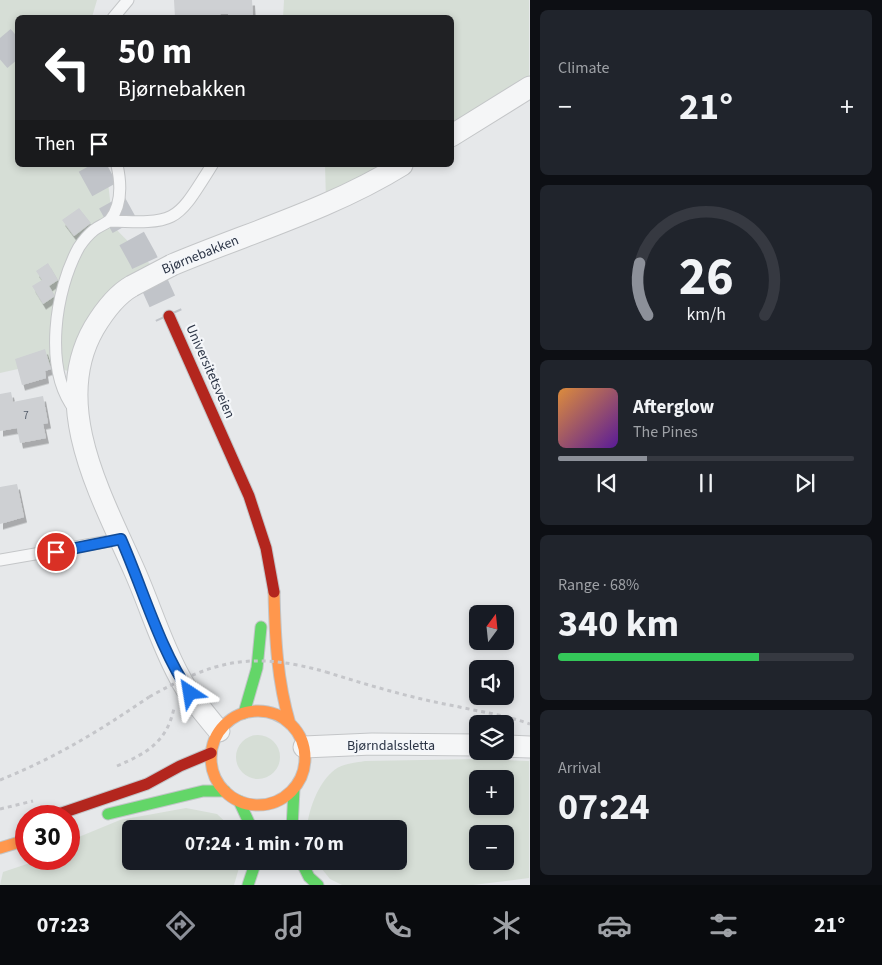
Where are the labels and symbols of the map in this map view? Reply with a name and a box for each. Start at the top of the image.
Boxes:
street label: Bjørnebakken [159,230,242,279]
street label: Universitetsveien [180,321,240,422]
house number: 7 [23,408,29,423]
pin [35,531,77,573]
north arrow [469,605,514,650]
position arrow [163,666,215,718]
street label: Bjørndalssletta [347,736,435,756]
speed limit sign: 30 [15,805,80,870]

